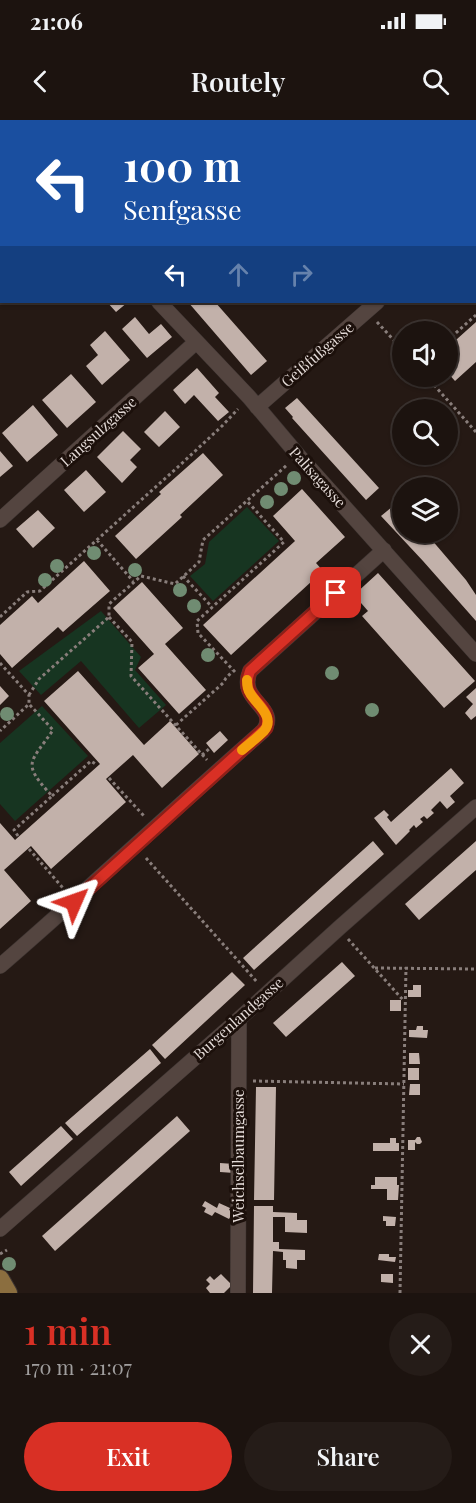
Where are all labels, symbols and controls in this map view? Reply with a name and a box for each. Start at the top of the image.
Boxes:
text: 21:06 [30,6,83,36]
text: Routely [191,63,285,99]
icon: back [24,65,57,98]
icon: search [419,65,452,98]
text: 100 m [123,137,241,193]
icon: left [24,144,102,222]
text: Senfgasse [123,191,242,227]
icon: left [159,258,192,291]
icon: ahead [222,258,255,291]
icon: right [285,258,318,291]
street label: Geißfußgasse [276,317,358,391]
map controls [392,321,458,543]
button: sound [392,321,458,387]
street label: Langsulzgasse [56,391,140,471]
button: search [392,399,458,465]
street label: Palisagasse [285,442,351,512]
button: layers [392,477,458,543]
pin [310,567,361,618]
icon: arrive [319,576,352,609]
position arrow [42,870,106,934]
street label: Burgenlandgasse [189,972,287,1064]
street label: Weichselbaumgasse [228,1089,248,1224]
text: 1 min [24,1306,112,1354]
button: close [389,1313,452,1376]
text: 170 m · 21:07 [24,1353,132,1380]
button: Exit [24,1422,232,1491]
button: Share [244,1422,452,1491]

